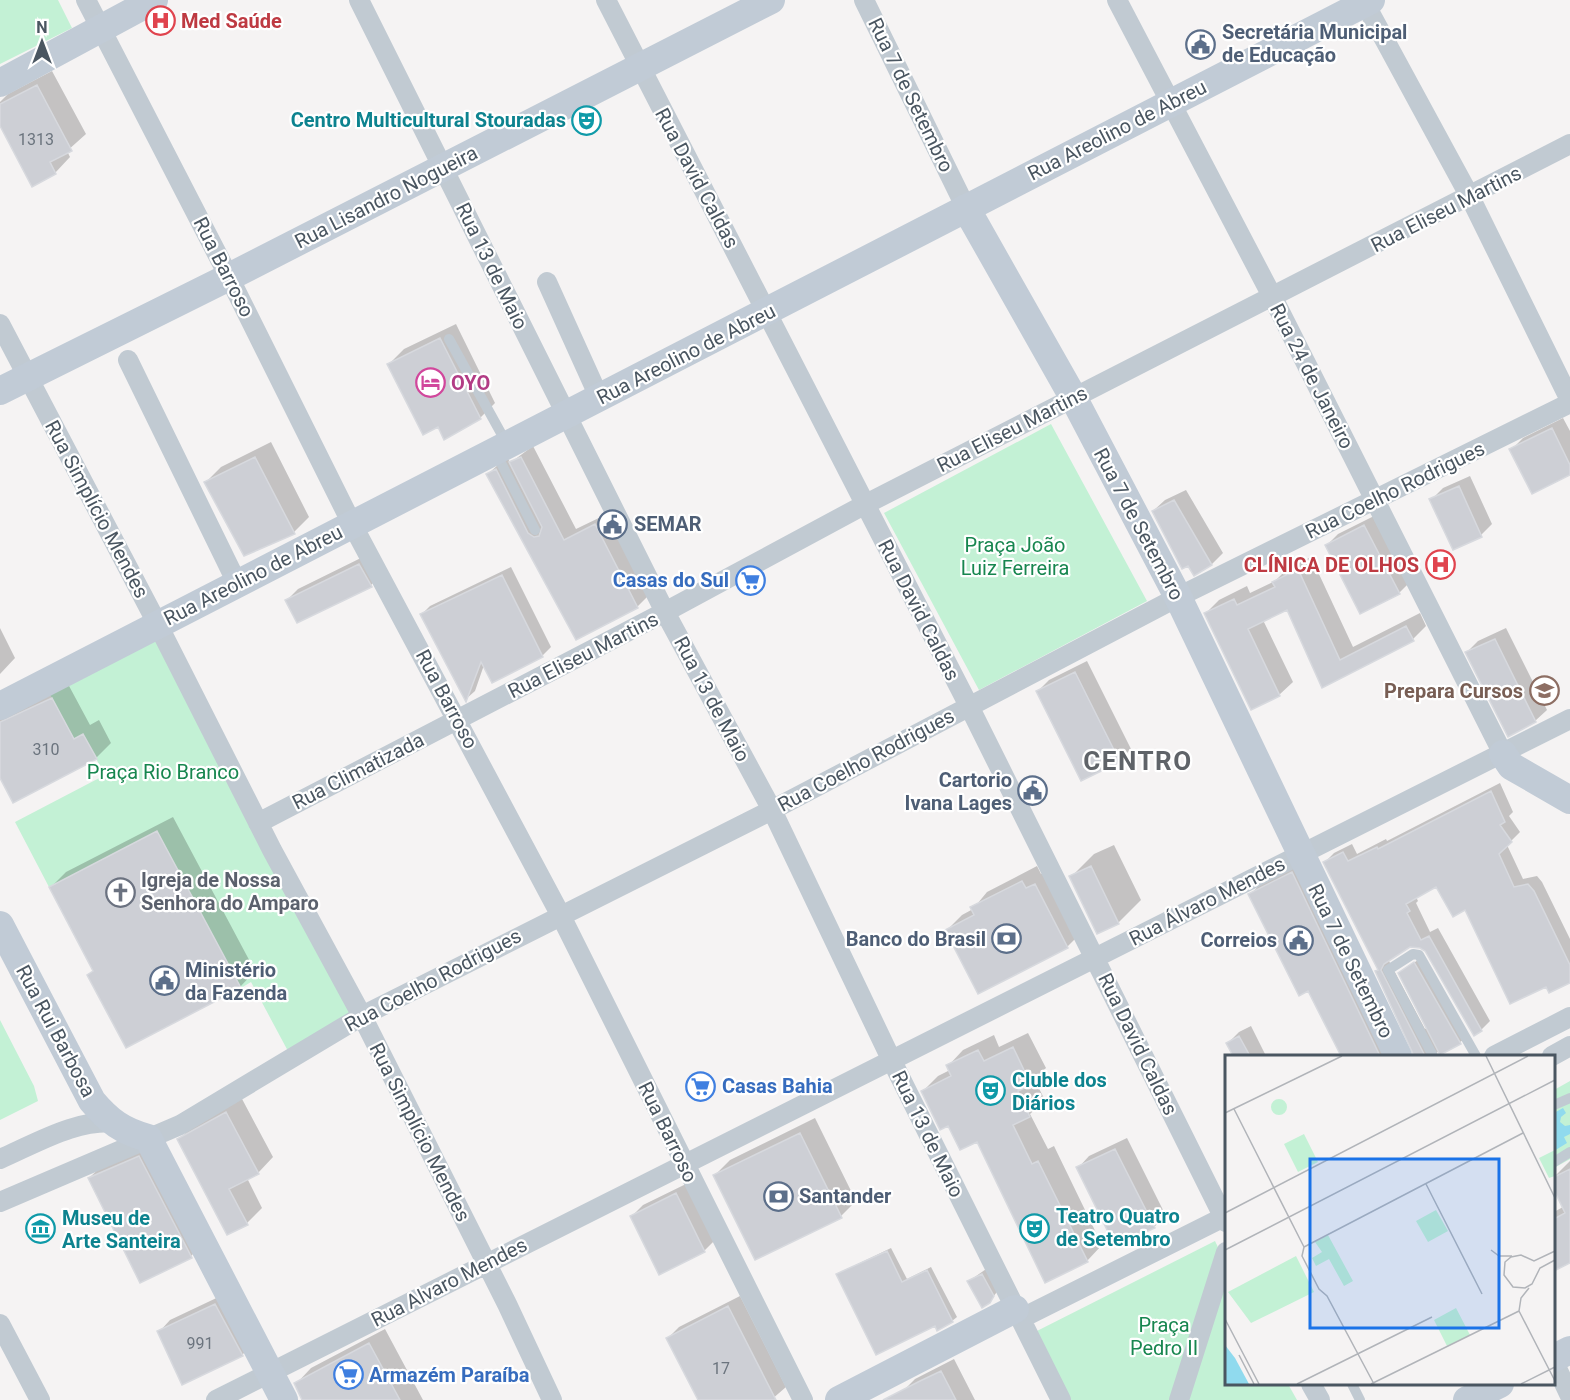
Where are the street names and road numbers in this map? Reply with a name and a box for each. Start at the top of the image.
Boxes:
street label: Rua 7 de Setembro [863,14,959,176]
street label: Rua Areolino de Abreu [1024,75,1210,185]
street label: Rua David Caldas [650,104,744,252]
street label: Rua Lisandro Nogueira [291,140,481,254]
street label: Rua Eliseu Martins [1367,161,1525,257]
street label: Rua 13 de Maio [451,199,533,333]
street label: Rua Barroso [189,213,259,321]
street label: Rua Areolino de Abreu [593,299,779,409]
street label: Rua 24 de Janeiro [1265,299,1359,453]
street label: Rua Eliseu Martins [933,381,1091,477]
street label: Rua Simplício Mendes [40,416,154,602]
street label: Rua Coelho Rodrigues [1302,436,1488,544]
street label: Rua 7 de Setembro [1089,444,1189,604]
street label: Rua Areolino de Abreu [160,520,346,630]
street label: Rua David Caldas [873,535,965,685]
street label: Rua Eliseu Martins [504,607,662,703]
street label: Rua 13 de Maio [669,632,755,766]
street label: Rua Barroso [411,645,483,753]
street label: Rua Coelho Rodrigues [774,703,958,817]
street label: Rua Climatizada [288,727,428,815]
street label: Rua Álvaro Mendes [1125,851,1289,951]
street label: Rua 7 de Setembro [1303,880,1399,1042]
street label: Rua Coelho Rodrigues [341,923,525,1037]
street label: Rua Rui Barbosa [11,961,101,1101]
street label: Rua David Caldas [1093,969,1183,1119]
street label: Rua Simplício Mendes [364,1039,476,1225]
street label: Rua 13 de Maio [887,1067,969,1201]
street label: Rua Barroso [633,1078,703,1186]
street label: Rua Alvaro Mendes [367,1232,531,1332]

